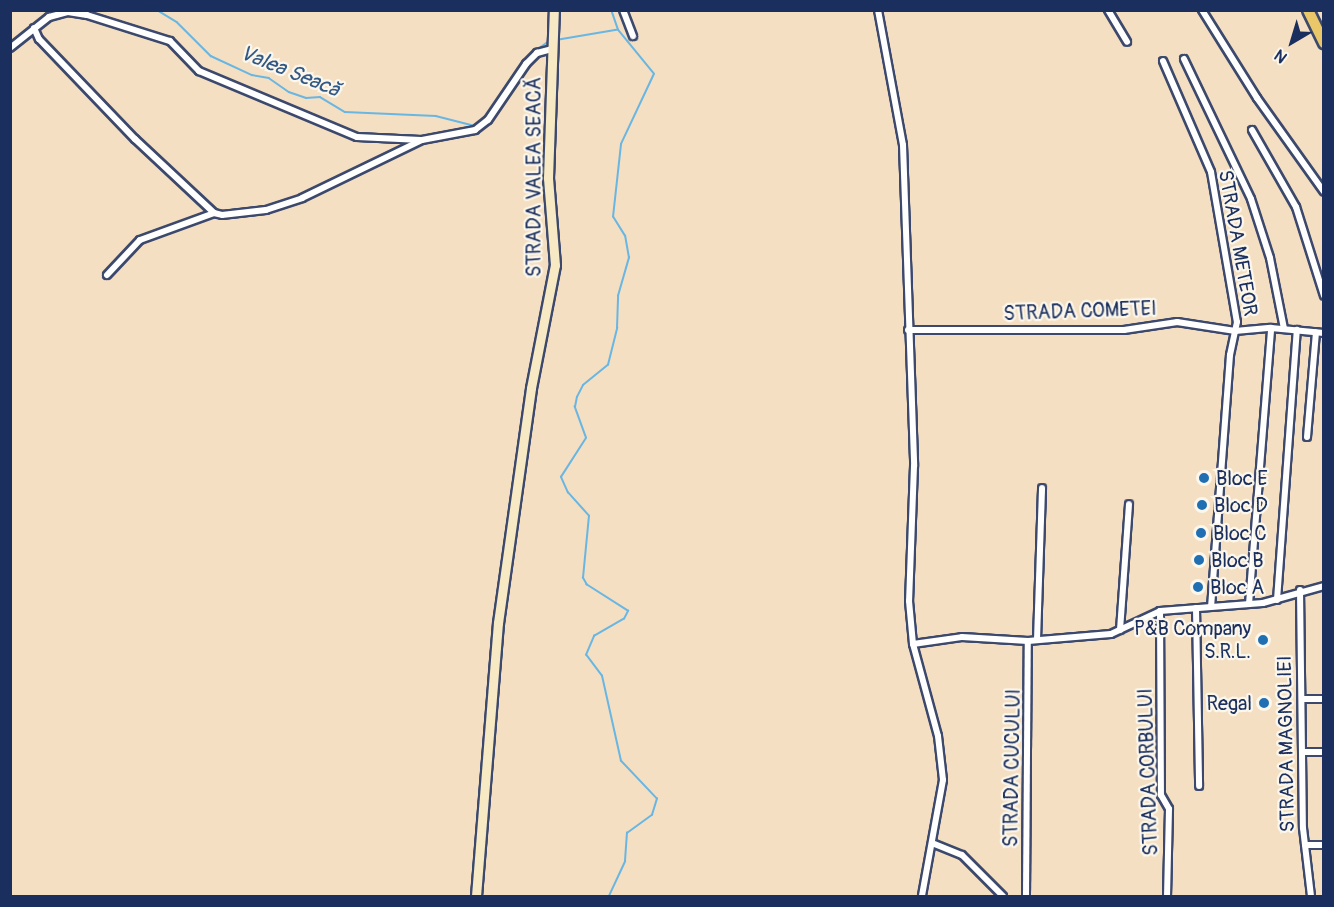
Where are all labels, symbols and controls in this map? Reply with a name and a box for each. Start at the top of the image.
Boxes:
north arrow [1262,12,1322,72]
water label: Valea Seacă [236,40,344,104]
text: N [1271,45,1291,67]
street label: STRADA VALEA SEACĂ [522,77,546,277]
street label: STRADA METEOR [1213,168,1263,318]
street label: STRADA COMETEI [1003,296,1157,326]
place label: Bloc E [1216,466,1268,490]
marker: Bloc E [1197,471,1211,485]
place label: Bloc D [1214,493,1268,517]
marker: Bloc D [1195,498,1209,512]
place label: Bloc C [1213,521,1267,545]
marker: Bloc C [1194,526,1208,540]
place label: Bloc B [1211,548,1264,572]
marker: Bloc B [1192,553,1206,567]
place label: Bloc A [1210,575,1264,599]
marker: Bloc A [1191,580,1205,594]
place label: P&B Company S.R.L. [1134,616,1251,663]
marker: P&B Company S.R.L. [1256,633,1270,647]
street label: STRADA MAGNOLIEI [1272,655,1300,833]
street label: STRADA CORBULUI [1133,688,1163,856]
street label: STRADA CUCULUI [999,689,1025,847]
place label: Regal [1206,691,1252,715]
marker: Regal [1257,696,1271,710]

